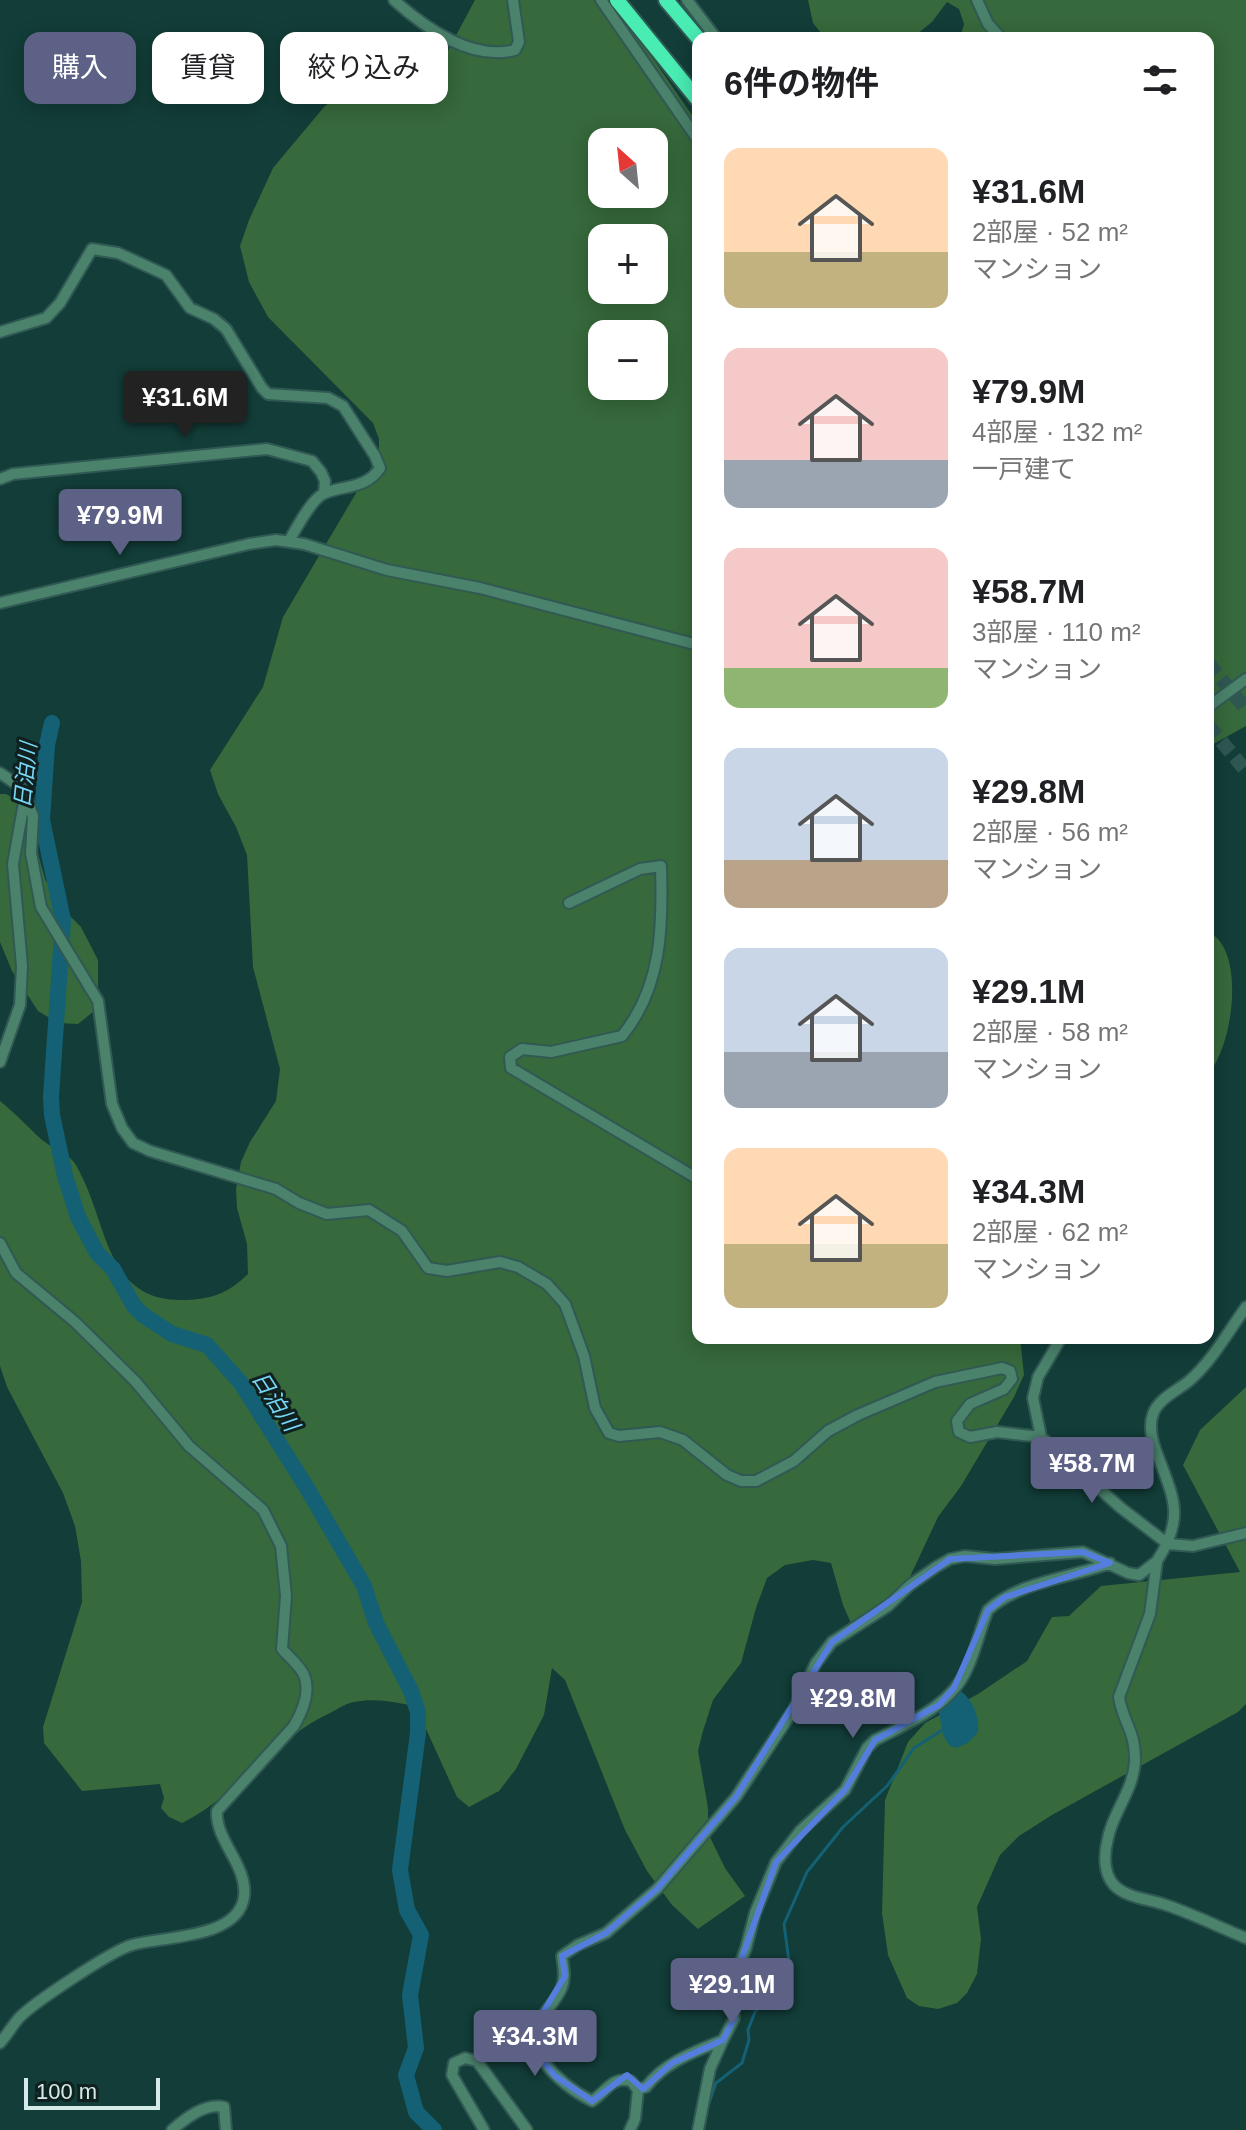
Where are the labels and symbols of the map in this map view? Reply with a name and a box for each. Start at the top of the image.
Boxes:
north arrow [588,128,668,208]
pin: ¥31.6M [120,371,250,439]
pin: ¥79.9M [55,489,185,557]
water label: 日泊川 [10,739,42,809]
water label: 日泊川 [247,1367,305,1437]
pin: ¥58.7M [1027,1437,1157,1505]
pin: ¥29.8M [788,1672,918,1740]
pin: ¥29.1M [667,1958,797,2026]
pin: ¥34.3M [470,2010,600,2078]
scale bar [24,2074,160,2110]

